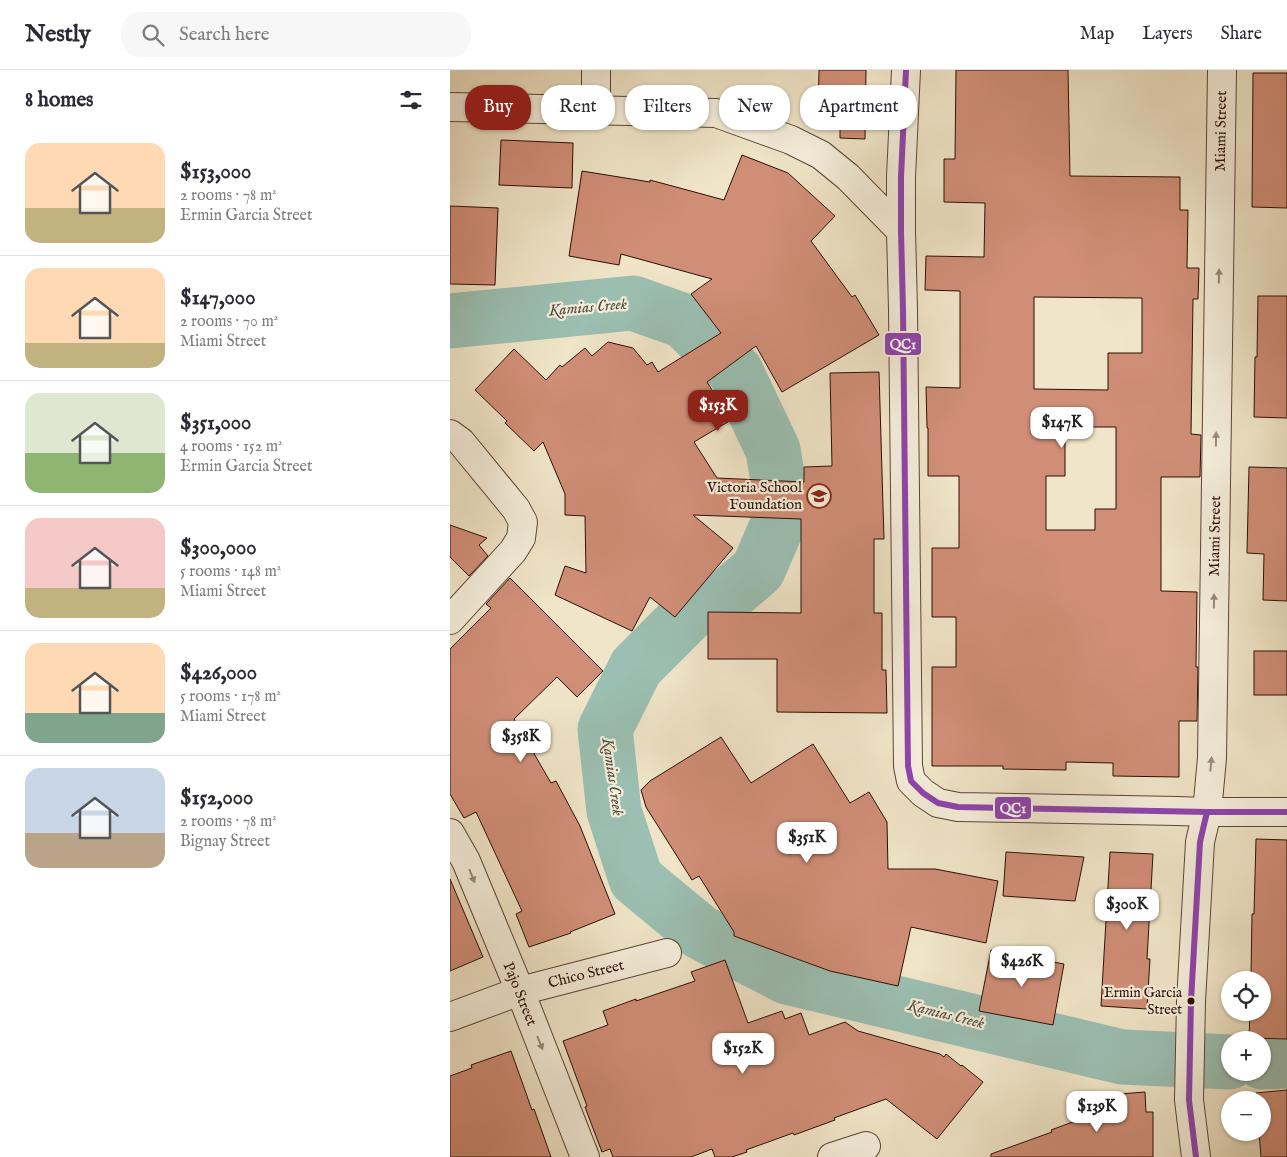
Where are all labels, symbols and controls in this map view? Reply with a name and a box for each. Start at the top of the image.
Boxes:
search box [121,12,471,57]
text: Nestly [25,19,91,50]
icon: search [139,21,167,49]
text: Search here [179,23,269,47]
text: Map [1080,23,1114,46]
text: Layers [1142,23,1193,46]
text: Share [1221,23,1262,46]
chip: Buy [465,85,531,130]
chip: Rent [541,85,615,130]
chip: Filters [625,85,709,130]
chip: New [719,85,790,130]
chip: Apartment [800,85,917,130]
icon: filters [397,86,425,114]
text: 8 homes [25,87,93,114]
street label: Miami Street [1211,90,1231,172]
text: $153,000 [180,159,251,186]
icon: home [65,163,125,223]
text: 2 rooms · 78 m² [180,186,277,206]
text: Ermin Garcia Street [180,206,312,226]
one-way arrow [1215,268,1223,284]
text: $147,000 [180,285,255,312]
icon: home [65,288,125,348]
water label: Kamias Creek [547,295,629,321]
text: 2 rooms · 70 m² [180,312,278,332]
text: Miami Street [180,332,266,352]
line badge: QC1 [884,332,922,356]
text: QC1 [890,336,916,354]
pin: $153K [683,390,753,432]
text: $153K [699,396,737,416]
pin: $147K [1027,406,1097,449]
text: $351,000 [180,410,251,437]
icon: home [65,413,125,473]
text: $147K [1041,413,1083,433]
one-way arrow [1213,431,1221,447]
text: 4 rooms · 152 m² [180,437,282,457]
text: Ermin Garcia Street [180,457,312,477]
place label: Victoria School Foundation [706,478,803,514]
school or university icon: Victoria School Foundation [806,483,832,509]
street label: Miami Street [1205,495,1225,577]
text: $300,000 [180,535,257,562]
icon: home [65,538,125,598]
text: 5 rooms · 148 m² [180,562,281,582]
text: Miami Street [180,582,266,602]
one-way arrow [1210,593,1218,609]
text: $426,000 [180,660,257,687]
icon: home [65,663,125,723]
text: 5 rooms · 178 m² [180,687,281,707]
text: Miami Street [180,707,266,727]
pin: $358K [486,720,556,763]
text: $358K [502,727,540,747]
water label: Kamias Creek [597,736,627,818]
one-way arrow [1208,755,1216,771]
text: $152,000 [180,785,253,812]
icon: home [65,788,125,848]
line badge: QC1 [994,796,1032,820]
text: QC1 [1000,800,1026,818]
text: 2 rooms · 78 m² [180,812,277,832]
pin: $351K [772,822,842,864]
text: $351K [788,828,826,848]
text: Bignay Street [180,832,270,852]
one-way arrow [469,869,477,883]
pin: $300K [1092,888,1162,931]
text: $300K [1106,895,1148,915]
pin: $426K [987,946,1057,988]
text: $426K [1001,952,1043,972]
street label: Chico Street [546,955,626,993]
street label: Pajo Street [499,959,541,1029]
map controls [1221,971,1271,1141]
button: locate [1221,971,1271,1021]
place label: Ermin Garcia Street [1104,984,1183,1019]
water label: Kamias Creek [905,996,987,1034]
marker: Ermin Garcia Street [1186,996,1196,1006]
button: + [1221,1031,1271,1081]
pin: $152K [708,1032,778,1075]
one-way arrow [536,1036,544,1051]
text: $152K [723,1039,763,1059]
pin: $139K [1062,1090,1132,1133]
button: − [1221,1091,1271,1141]
text: $139K [1077,1097,1117,1117]

